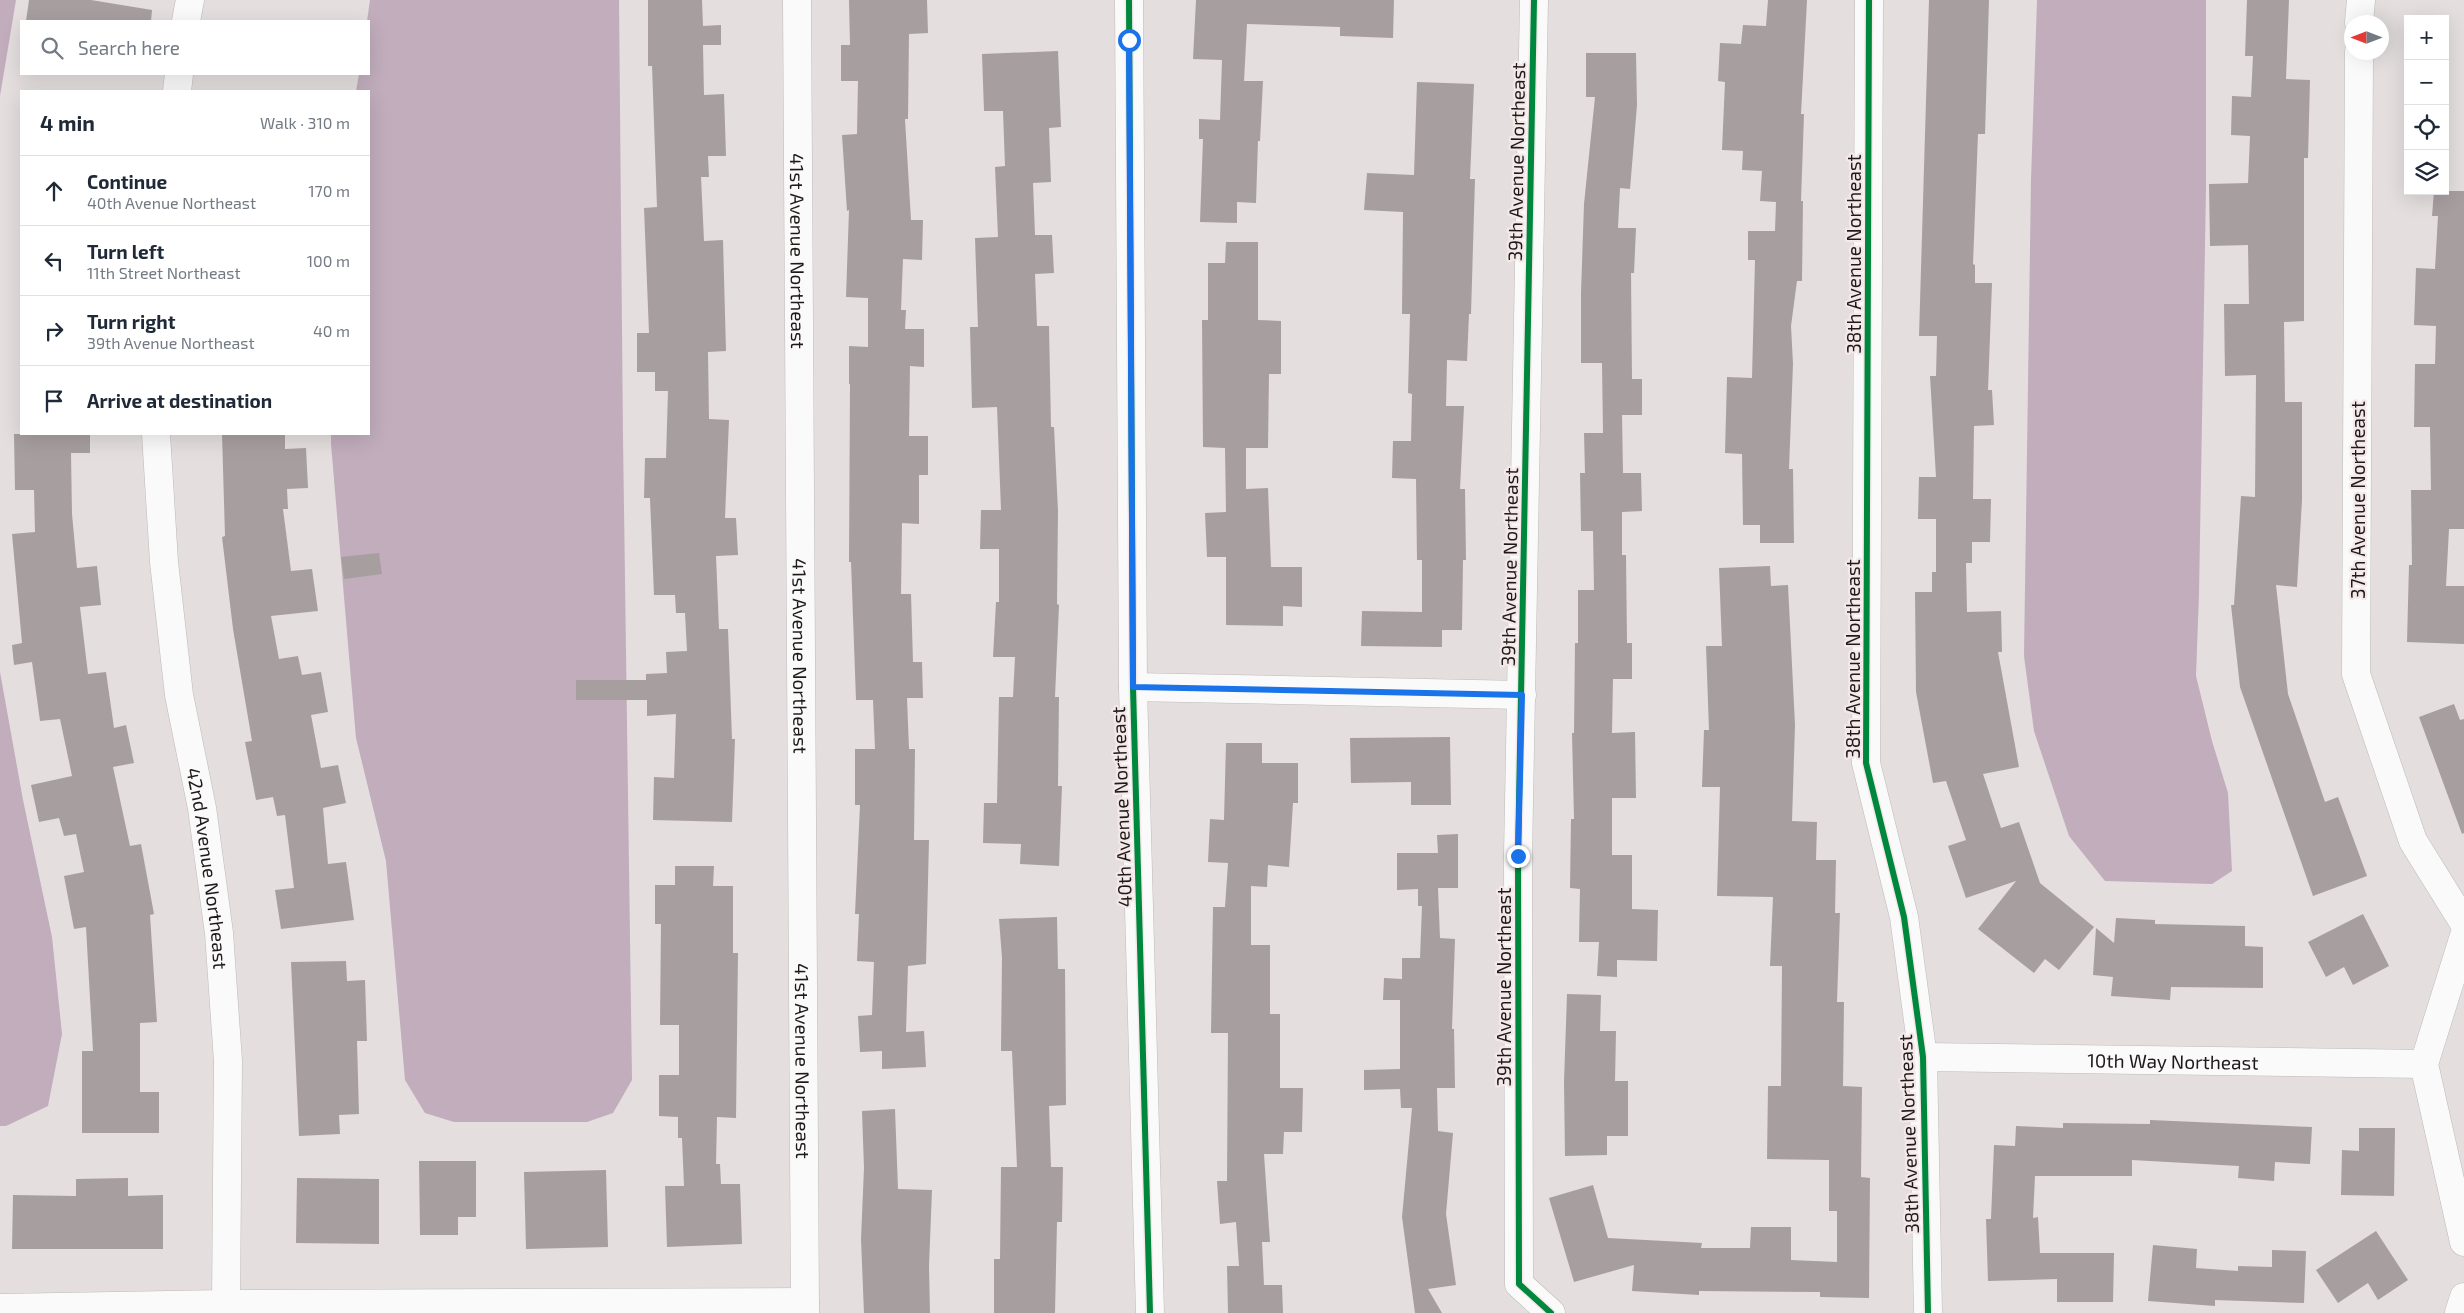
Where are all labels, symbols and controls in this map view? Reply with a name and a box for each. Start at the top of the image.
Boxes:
north arrow [2344,15,2389,60]
map controls [2404,15,2449,195]
button: + [2404,15,2449,60]
search box [20,20,370,75]
route start [1118,29,1141,52]
icon: search [38,34,66,62]
text: Search here [78,36,180,59]
button: − [2404,60,2449,105]
street label: 39th Avenue Northeast [1503,62,1529,262]
button: locate [2404,105,2449,150]
text: 4 min [40,110,95,135]
text: Walk · 310 m [260,113,350,132]
button: layers [2404,150,2449,195]
street label: 41st Avenue Northeast [786,153,811,349]
street label: 38th Avenue Northeast [1842,154,1865,354]
text: Continue [87,170,167,193]
icon: ahead [40,177,68,205]
text: 170 m [308,181,350,200]
text: 40th Avenue Northeast [87,193,256,212]
text: Turn left [87,240,164,263]
icon: left [40,247,68,275]
text: 100 m [307,251,350,270]
text: 11th Street Northeast [87,263,241,282]
text: Turn right [87,310,175,333]
icon: right [40,317,68,345]
text: 40 m [313,321,350,340]
text: 39th Avenue Northeast [87,333,255,352]
icon: arrive [40,387,68,415]
text: Arrive at destination [87,389,272,412]
street label: 37th Avenue Northeast [2346,401,2369,599]
street label: 39th Avenue Northeast [1496,467,1522,667]
street label: 41st Avenue Northeast [789,558,813,754]
street label: 38th Avenue Northeast [1841,559,1864,759]
street label: 40th Avenue Northeast [1106,706,1136,908]
street label: 42nd Avenue Northeast [182,765,233,970]
route end [1507,845,1530,868]
street label: 39th Avenue Northeast [1492,887,1515,1087]
street label: 41st Avenue Northeast [791,963,816,1159]
street label: 38th Avenue Northeast [1893,1034,1923,1234]
street label: 10th Way Northeast [2087,1048,2259,1073]

